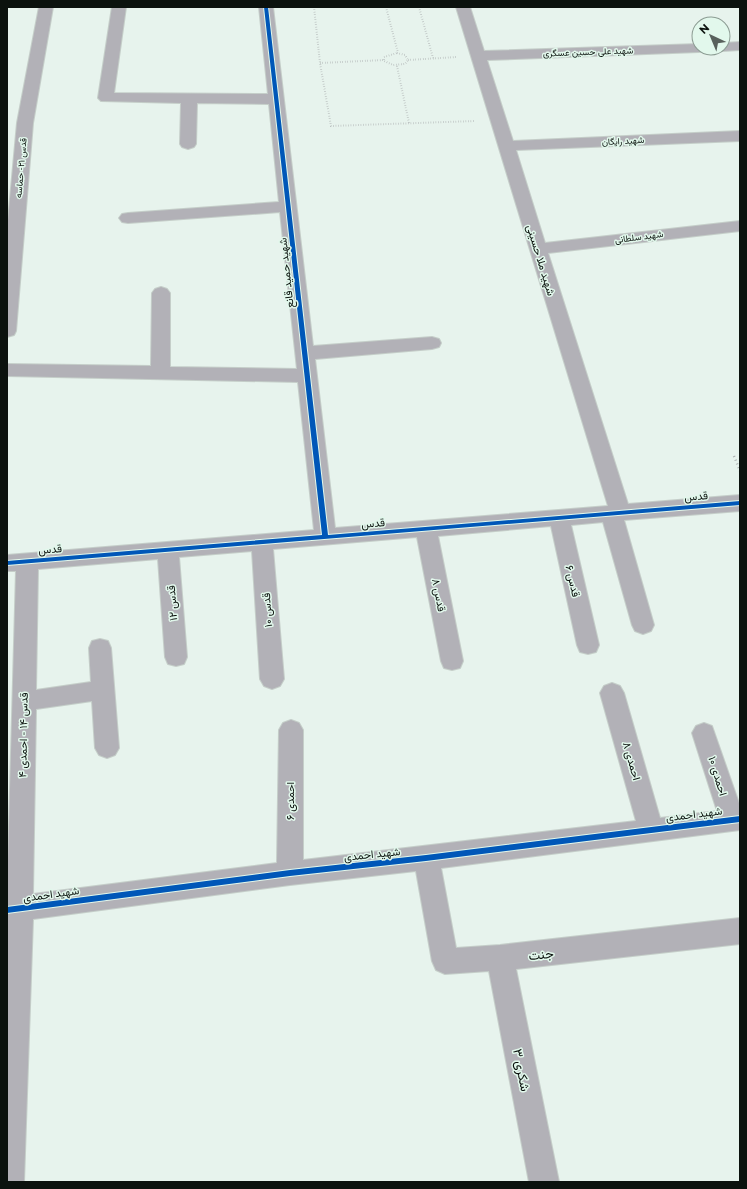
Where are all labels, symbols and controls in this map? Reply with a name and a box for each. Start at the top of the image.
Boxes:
north arrow [691,16,731,56]
text: N [696,21,712,37]
street label: شهید علی حسین عسگری [543,44,633,60]
street label: شهید رایگان [602,134,644,148]
street label: قدس ۲۱- حماسه [12,137,29,198]
street label: شهید ملا حسینی [524,223,559,298]
street label: شهید سلطانی [614,228,664,246]
street label: شهید حمید قانع [275,237,298,309]
street label: قدس [683,488,709,504]
street label: قدس [360,515,386,531]
street label: قدس [37,541,63,557]
street label: قدس ۶ [563,564,583,598]
street label: قدس ۸ [429,577,449,613]
street label: قدس ۱۲ [164,585,180,621]
street label: قدس ۱۰ [259,592,275,628]
street label: قدس ۱۴ - احمدی ۴ [15,692,31,778]
street label: احمدی ۸ [620,740,644,782]
street label: احمدی ۱۰ [705,755,731,797]
street label: احمدی ۶ [283,782,297,820]
street label: شهید احمدی [665,804,723,824]
street label: شهید احمدی [343,844,401,864]
street label: شهید احمدی [22,883,80,905]
street label: جنت [528,945,555,963]
street label: شکری ۳ [509,1047,534,1093]

